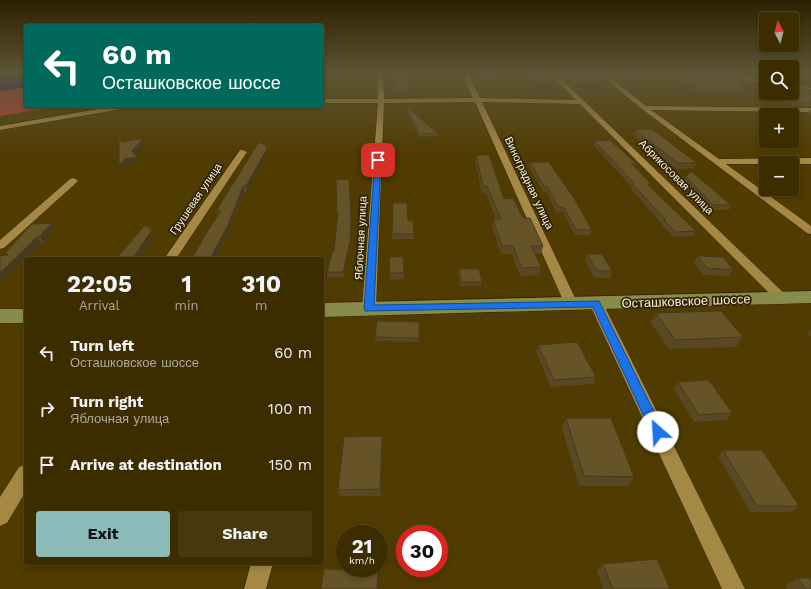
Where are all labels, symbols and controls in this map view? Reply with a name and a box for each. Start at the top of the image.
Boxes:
north arrow [759,12,799,52]
map controls [759,12,799,196]
text: 60 m [102,38,172,71]
icon: left [36,40,88,92]
button: search [759,60,799,100]
text: Осташковское шоссе [102,72,281,93]
button: + [759,108,799,148]
street label: Виноградная улица [502,135,556,232]
street label: Абрикосовая улица [636,137,717,218]
pin [361,143,395,177]
icon: arrive [367,149,389,171]
button: − [759,156,799,196]
street label: Грушевая улица [167,160,225,237]
street label: Яблочная улица [352,195,370,280]
text: 22:05 [67,270,132,298]
text: 1 [181,270,192,298]
text: 310 [241,270,281,298]
street label: Осташковское шоссе [621,291,751,311]
text: Arrival [79,298,120,313]
text: min [175,298,199,313]
text: m [255,298,267,313]
text: Turn left [70,337,134,355]
icon: left [36,342,58,364]
text: 60 m [274,344,312,362]
text: Осташковское шоссе [70,355,199,370]
text: Turn right [70,393,143,411]
icon: right [36,398,58,420]
text: 100 m [268,400,312,418]
text: Яблочная улица [70,411,169,426]
position arrow [637,411,679,453]
icon: arrive [36,454,58,476]
text: Arrive at destination [70,456,222,474]
text: 150 m [269,456,312,474]
button: Exit [36,511,170,557]
button: Share [178,511,312,557]
speed limit sign: 30 [396,525,448,577]
text: 21 [352,534,372,558]
text: km/h [349,555,375,566]

